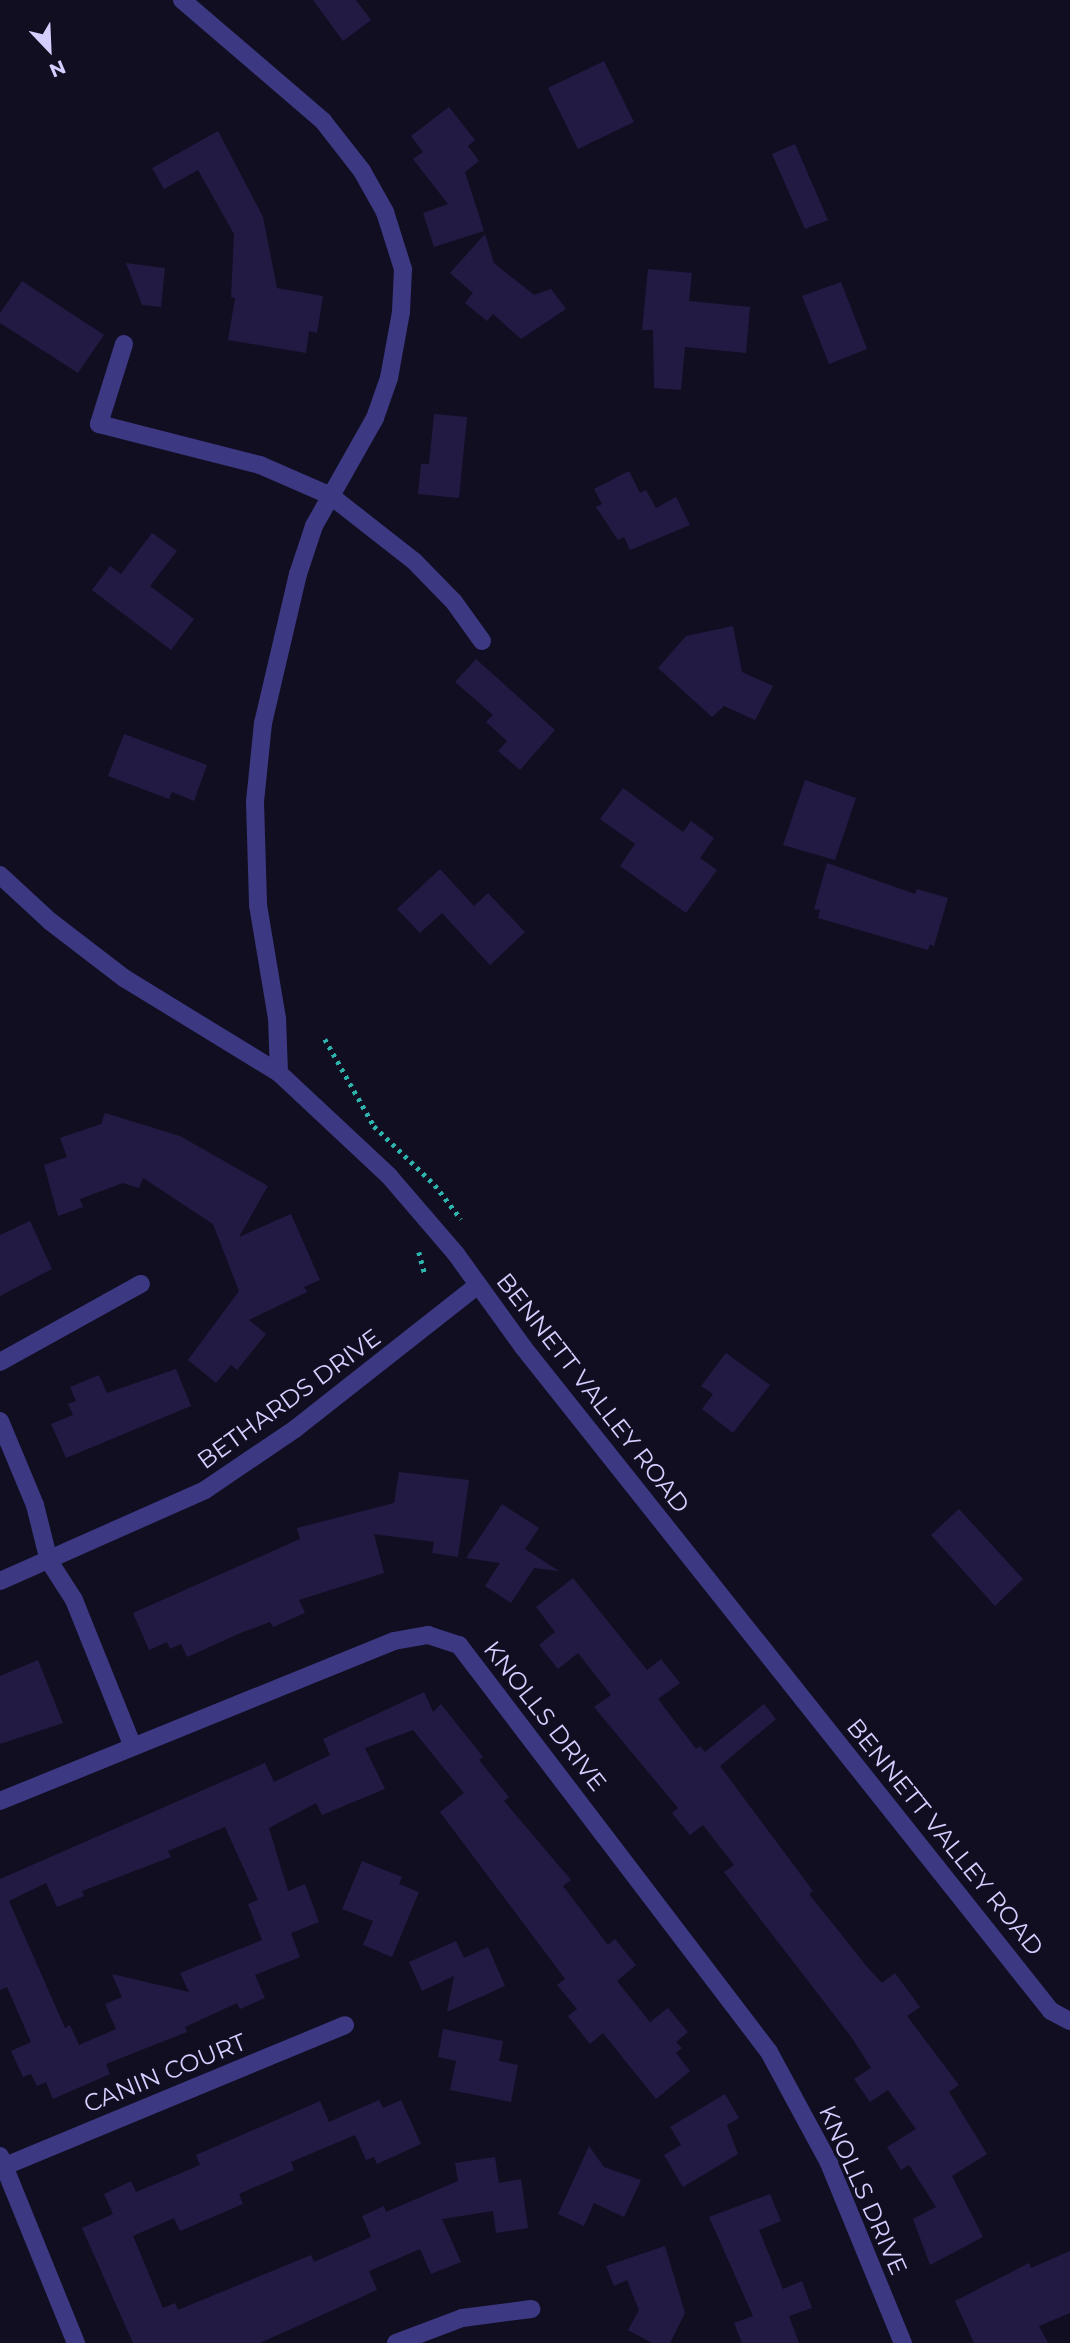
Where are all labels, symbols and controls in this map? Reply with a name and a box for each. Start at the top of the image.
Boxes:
north arrow [14,14,84,84]
text: N [46,55,69,82]
street label: BENNETT VALLEY ROAD [490,1267,696,1519]
street label: BETHARDS DRIVE [192,1323,386,1475]
street label: KNOLLS DRIVE [478,1635,612,1797]
street label: BENNETT VALLEY ROAD [841,1713,1049,1961]
street label: CANIN COURT [80,2027,250,2119]
street label: KNOLLS DRIVE [813,2101,913,2279]

